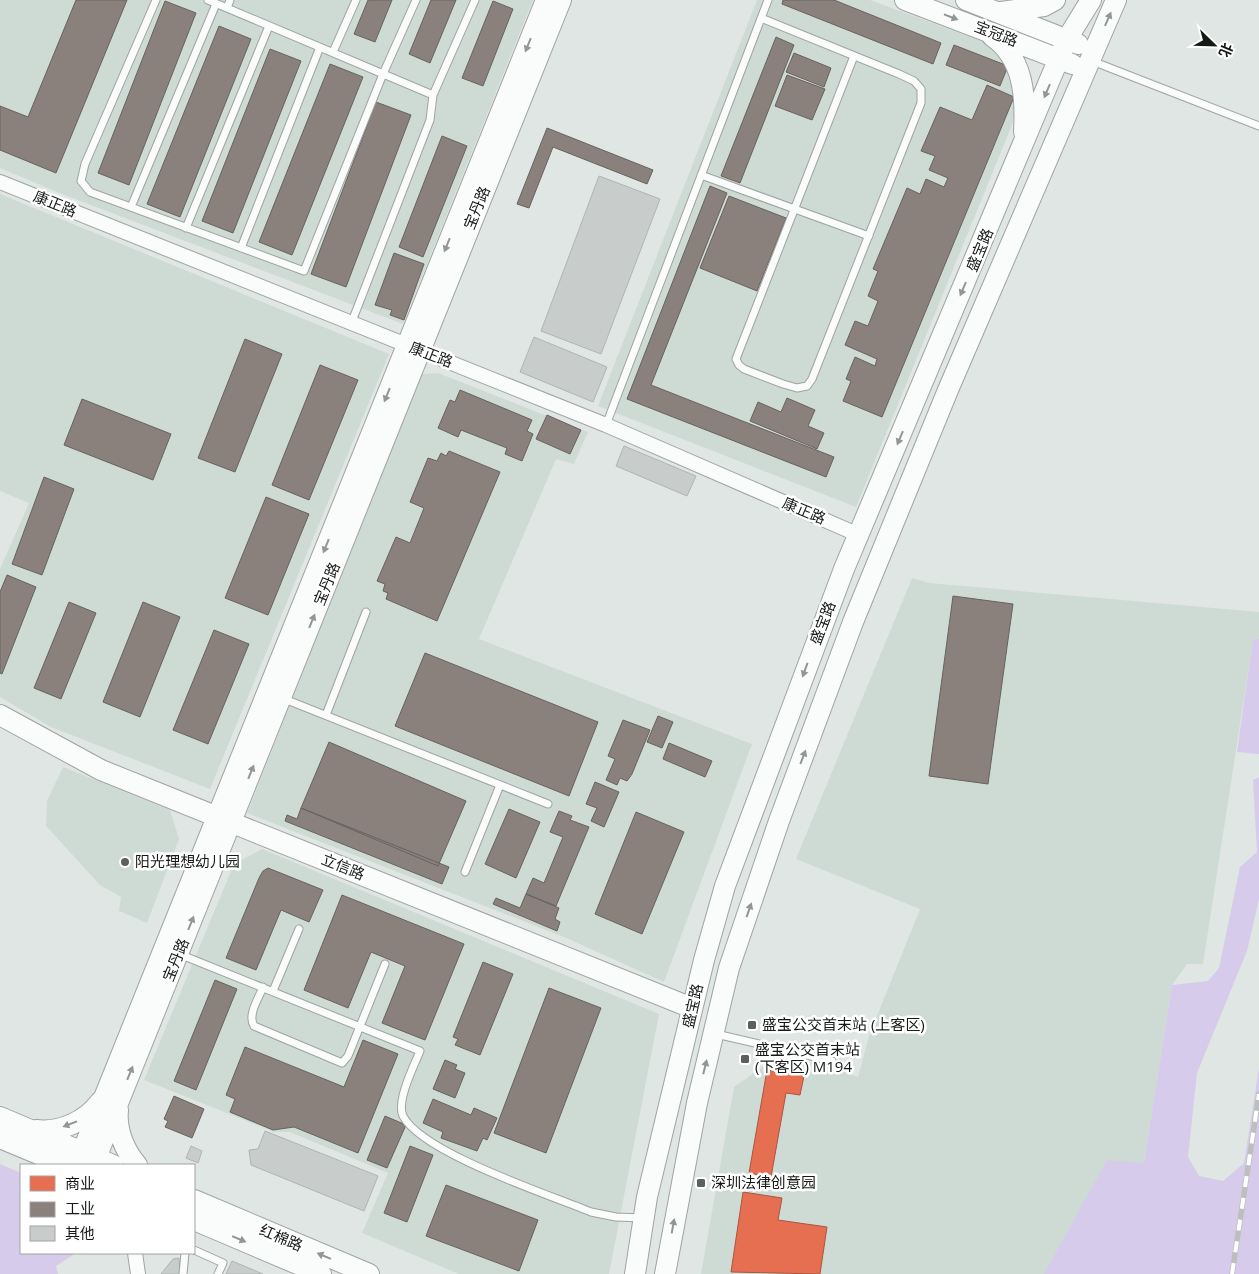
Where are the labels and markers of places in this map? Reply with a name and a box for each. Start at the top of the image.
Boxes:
place label: 阳光理想幼儿园 [135,851,240,871]
marker: 阳光理想幼儿园 [119,856,131,868]
place label: 盛宝公交首末站 (上客区) [762,1014,925,1034]
marker: 盛宝公交首末站 (上客区) [746,1019,758,1031]
place label: 盛宝公交首末站 (下客区) M194 [755,1039,860,1076]
marker: 盛宝公交首末站 (下客区) M194 [739,1053,751,1065]
place label: 深圳法律创意园 [711,1172,816,1192]
marker: 深圳法律创意园 [695,1177,707,1189]

